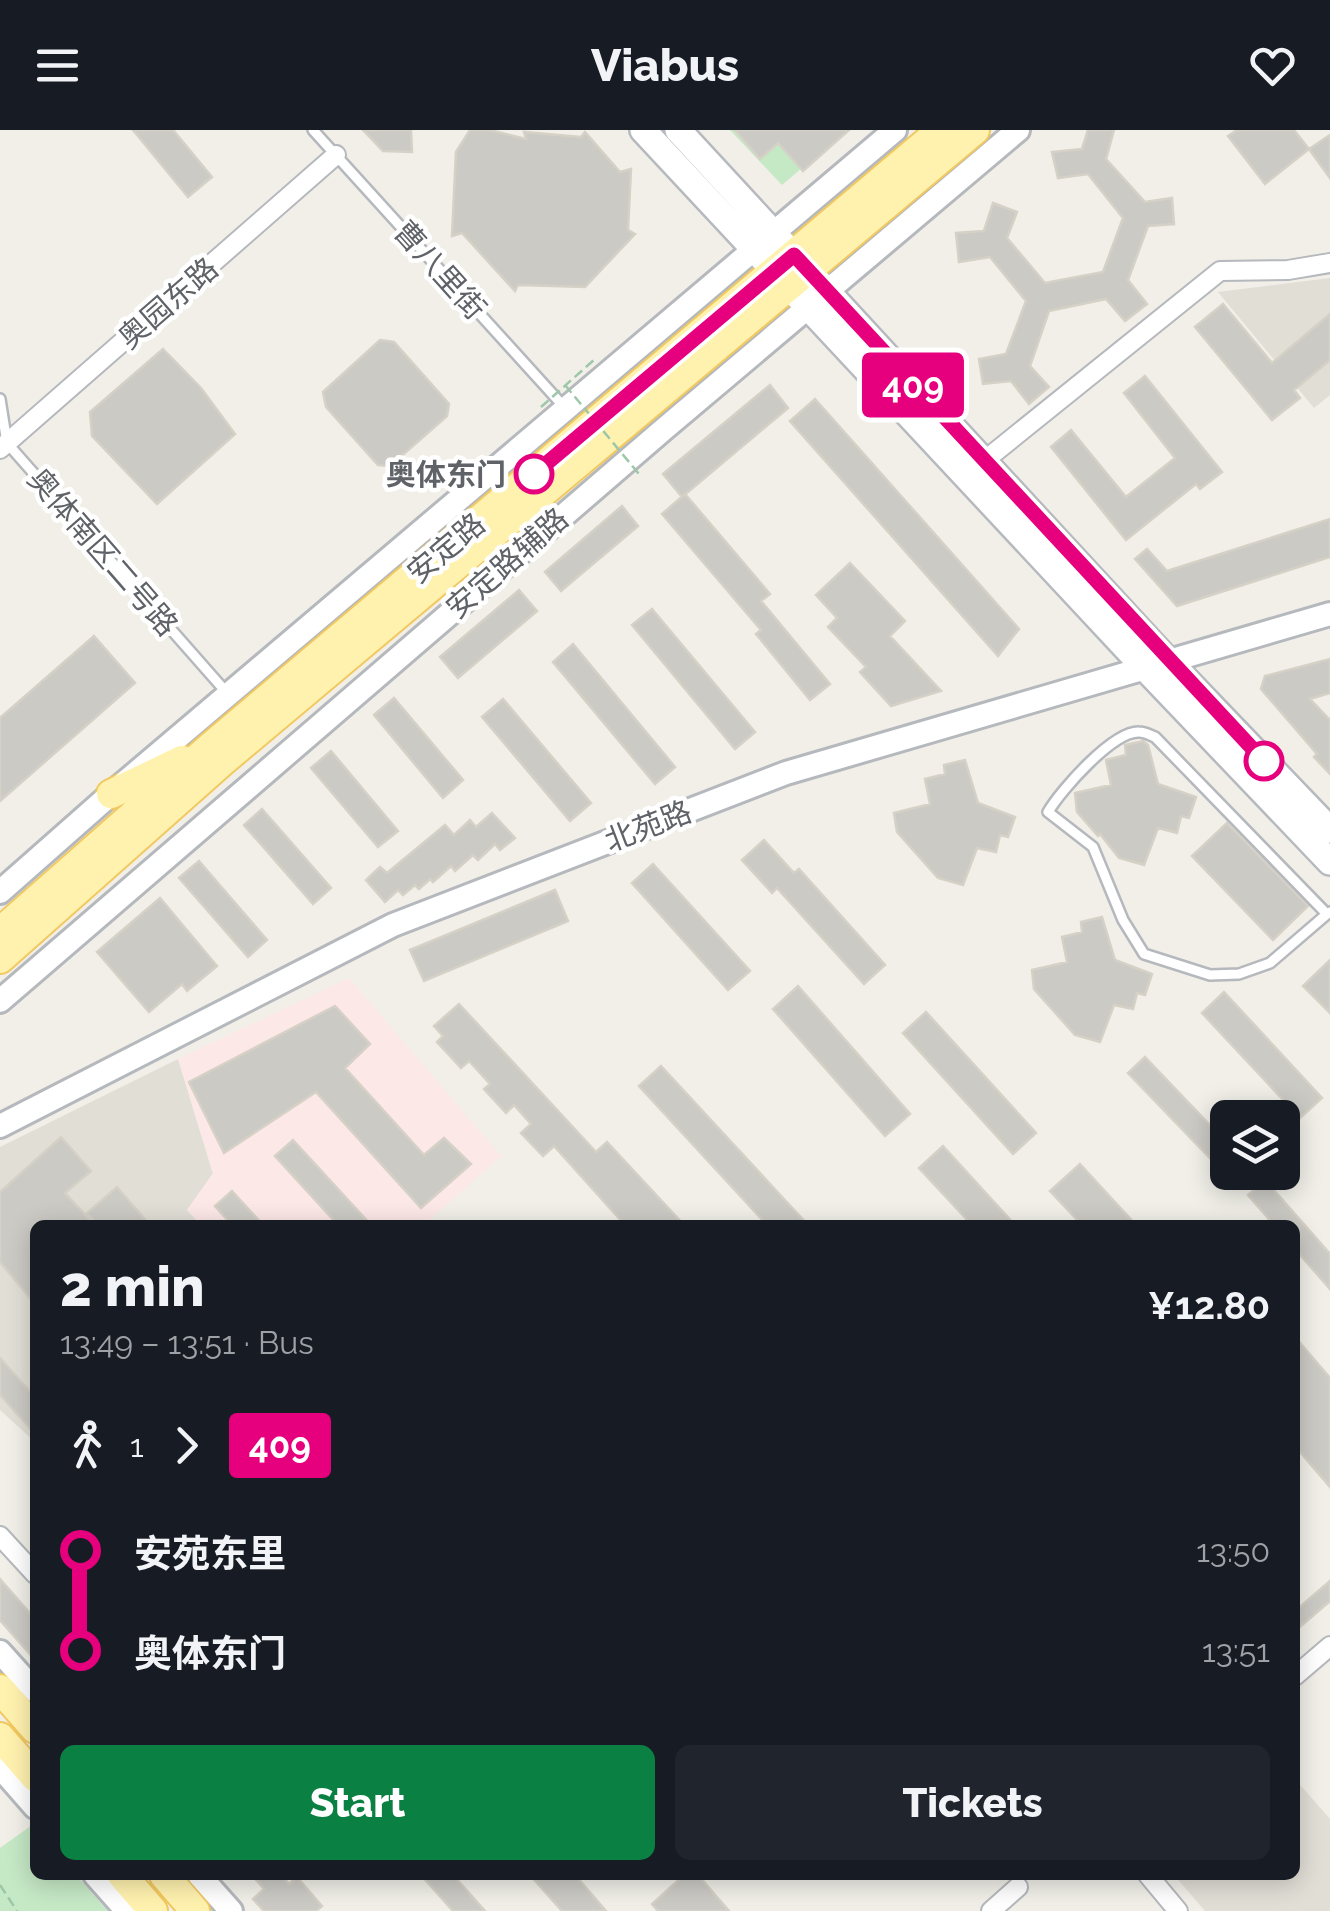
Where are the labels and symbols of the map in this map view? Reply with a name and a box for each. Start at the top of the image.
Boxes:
street label: 曹八里街 [387,214,493,326]
street label: 奥园东路 [111,250,225,356]
line badge: 409 [856,352,970,418]
marker: 奥体东门 [515,455,553,493]
place label: 奥体东门 [386,457,506,492]
street label: 奥体南区二号路 [21,461,185,643]
street label: 安定路辅路 [439,501,575,625]
street label: 安定路 [400,506,492,590]
unlabelled marker [1245,742,1283,780]
street label: 北苑路 [600,794,696,858]

